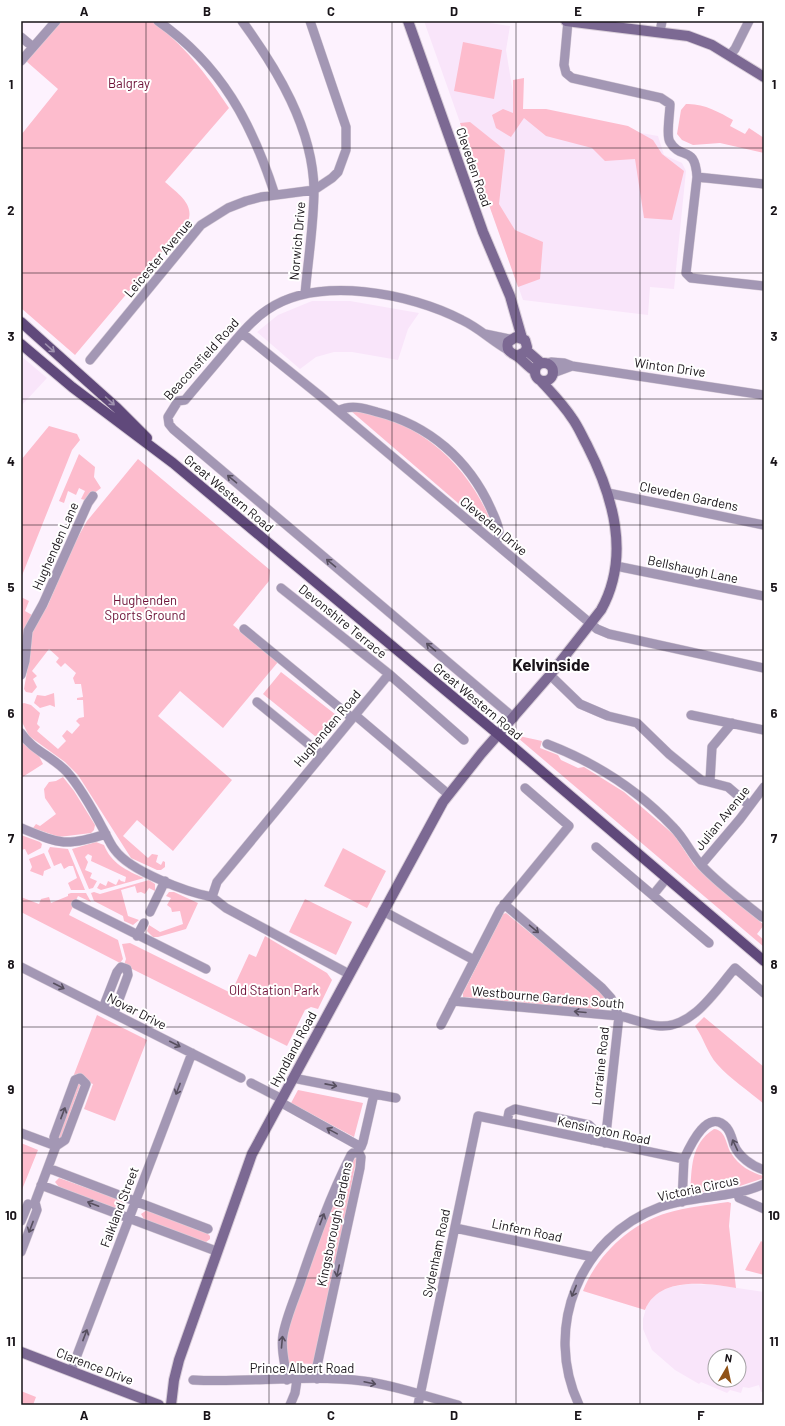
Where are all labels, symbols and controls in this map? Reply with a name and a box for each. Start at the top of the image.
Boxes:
text: A [80,3,89,19]
text: B [203,3,211,19]
text: C [327,3,335,19]
text: D [450,3,458,19]
text: E [574,3,582,19]
text: F [697,3,705,19]
park label: Balgray [108,75,150,91]
text: 1 [9,76,13,92]
text: 1 [772,76,776,92]
street label: Cleveden Road [453,125,495,209]
street label: Norwich Drive [286,201,308,281]
text: 2 [7,202,15,218]
text: 2 [770,202,778,218]
street label: Leicester Avenue [121,215,196,300]
street label: Beaconsfield Road [160,315,242,403]
text: 3 [7,328,15,344]
text: 3 [770,328,778,344]
one-way arrow [45,343,55,352]
street label: Winton Drive [633,354,707,380]
one-way arrow [105,397,115,406]
street label: Great Western Road [181,451,277,535]
text: 4 [7,453,15,469]
text: 4 [770,453,778,469]
one-way arrow [227,475,237,484]
street label: Cleveden Gardens [638,478,740,514]
street label: Cleveden Drive [457,493,531,559]
street label: Hughenden Lane [28,499,82,593]
street label: Bellshaugh Lane [646,552,740,586]
one-way arrow [326,559,337,568]
text: 5 [7,579,15,595]
text: 5 [770,579,778,595]
street label: Devonshire Terrace [296,581,390,661]
park label: Hughenden Sports Ground [105,592,185,623]
one-way arrow [425,643,436,652]
district label: Kelvinside [512,654,590,674]
street label: Great Western Road [430,659,526,743]
street label: Hughenden Road [290,686,364,770]
text: 6 [8,705,15,721]
text: 6 [771,705,778,721]
street label: Julian Avenue [691,782,753,853]
text: 7 [8,830,15,846]
text: 7 [771,830,778,846]
one-way arrow [528,925,539,934]
text: 8 [7,956,15,972]
text: 8 [770,956,778,972]
park label: Old Station Park [229,982,319,998]
street label: Westbourne Gardens South [471,982,625,1012]
one-way arrow [53,983,65,990]
street label: Novar Drive [105,989,169,1033]
street label: Hyndland Road [266,1008,320,1090]
one-way arrow [574,1009,587,1016]
street label: Lorraine Road [588,1026,612,1106]
one-way arrow [169,1041,181,1048]
text: 9 [8,1081,15,1097]
text: 9 [771,1081,778,1097]
one-way arrow [325,1082,338,1090]
one-way arrow [174,1083,182,1095]
one-way arrow [59,1107,67,1119]
street label: Kensington Road [556,1112,652,1148]
one-way arrow [327,1127,339,1134]
one-way arrow [731,1140,738,1152]
street label: Kingsborough Gardens [313,1160,355,1288]
street label: Falkland Street [96,1165,142,1249]
street label: Victoria Circus [656,1172,740,1204]
one-way arrow [87,1200,99,1208]
text: 10 [5,1207,17,1223]
street label: Sydenham Road [419,1207,453,1299]
text: 10 [768,1207,780,1223]
one-way arrow [318,1213,326,1225]
street label: Linfern Road [490,1215,564,1245]
one-way arrow [26,1220,34,1232]
one-way arrow [334,1264,342,1277]
one-way arrow [570,1285,577,1297]
one-way arrow [81,1329,89,1341]
text: 11 [6,1333,16,1349]
text: 11 [769,1333,779,1349]
one-way arrow [279,1336,286,1349]
street label: Clarence Drive [54,1344,136,1388]
north arrow [707,1348,747,1388]
text: N [724,1351,733,1365]
street label: Prince Albert Road [250,1360,354,1376]
one-way arrow [363,1379,376,1387]
text: A [80,1407,89,1423]
text: B [203,1407,211,1423]
text: C [327,1407,335,1423]
text: D [450,1407,458,1423]
text: E [574,1407,582,1423]
text: F [697,1407,705,1423]

